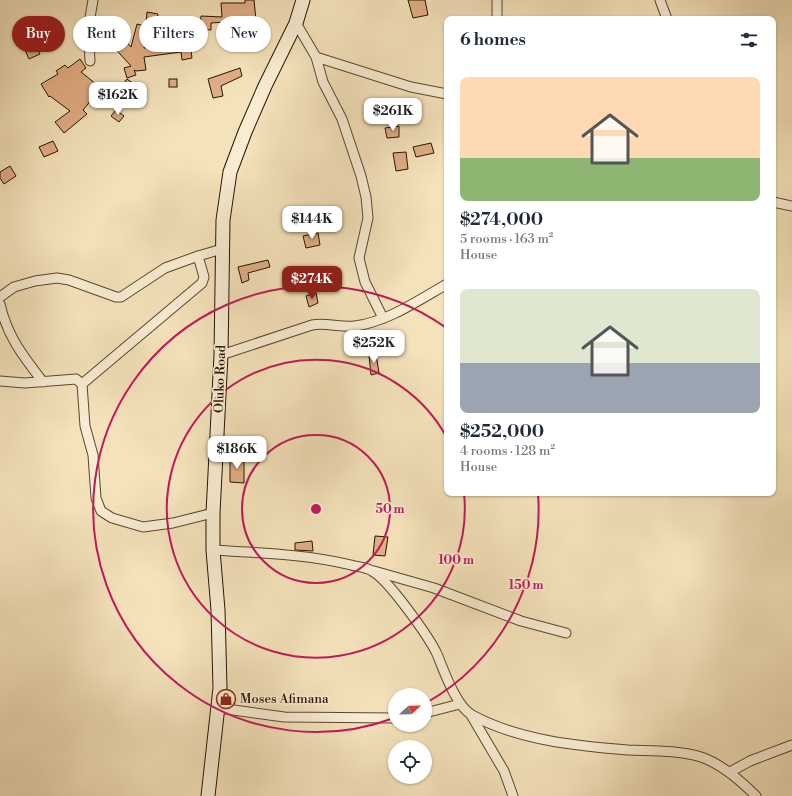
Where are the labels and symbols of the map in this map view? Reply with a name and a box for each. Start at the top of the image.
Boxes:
pin: $162K [90,82,146,116]
pin: $261K [365,98,421,132]
pin: $144K [284,206,340,240]
pin: $274K [284,266,340,300]
pin: $252K [346,330,402,364]
street label: Oluko Road [211,344,229,413]
pin: $186K [209,436,265,470]
centre of rings [309,502,323,516]
text: 50 m [375,502,405,517]
text: 100 m [438,553,474,568]
text: 150 m [509,578,543,593]
shop icon: Moses Afimana [215,688,237,710]
north arrow [388,688,432,732]
place label: Moses Afimana [240,691,329,707]

